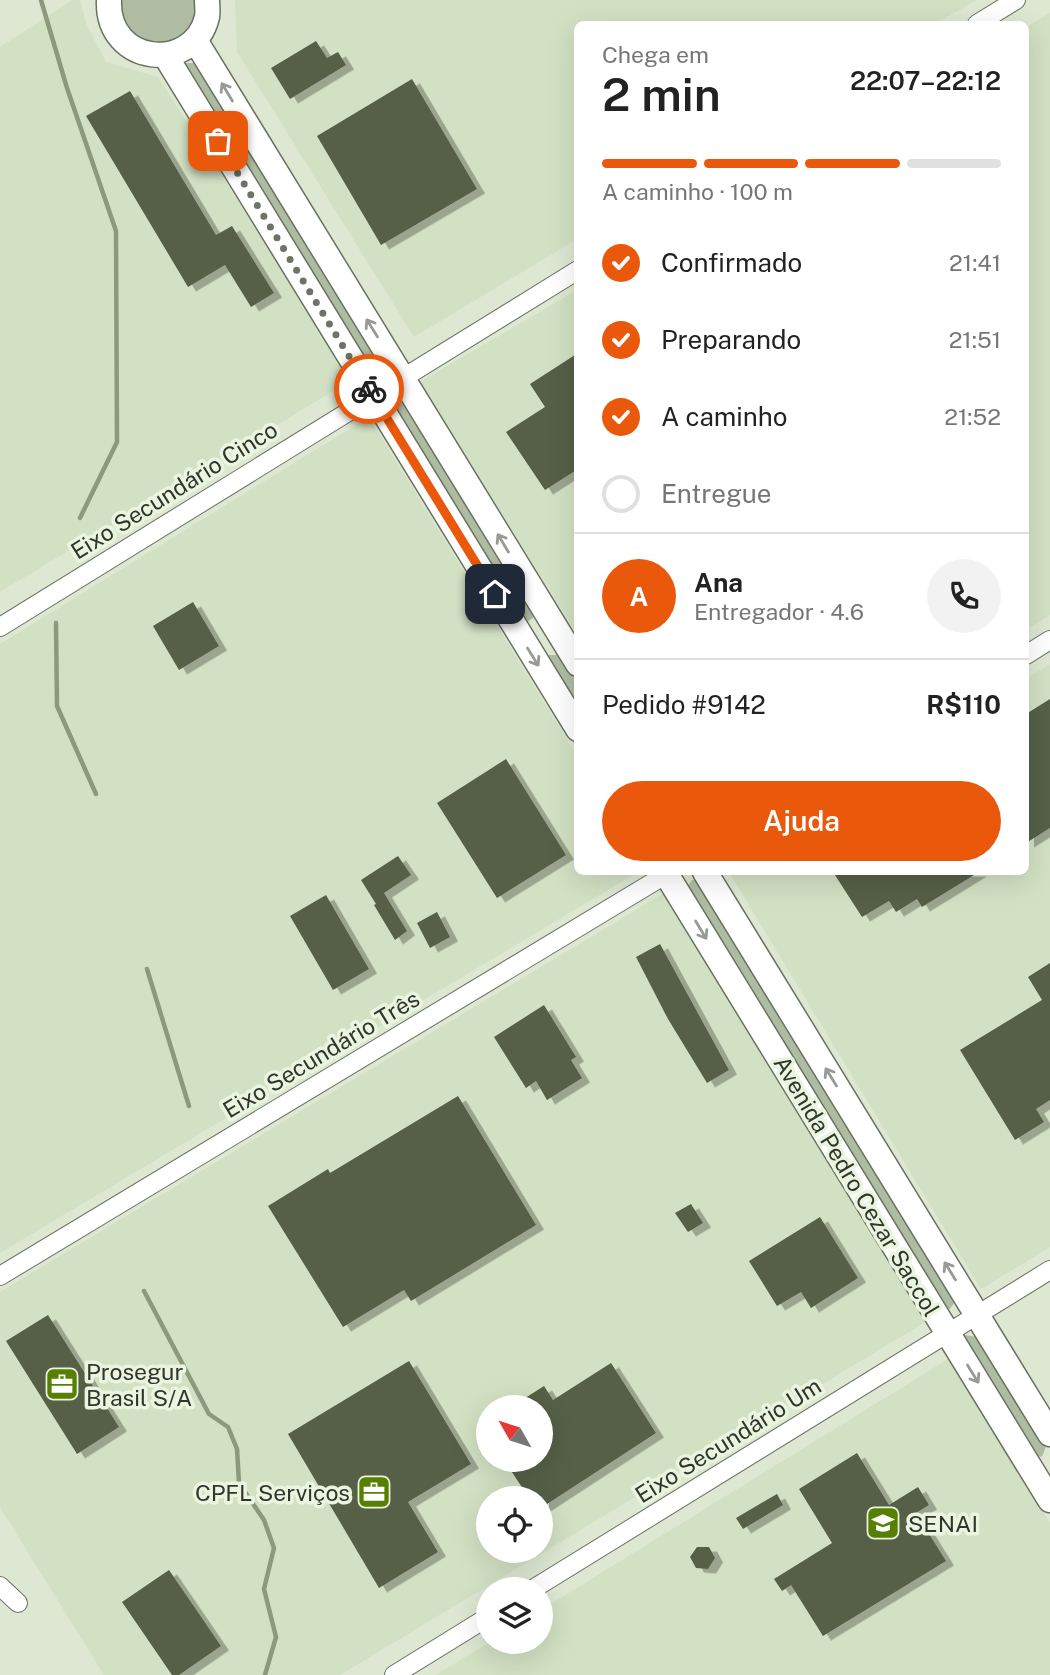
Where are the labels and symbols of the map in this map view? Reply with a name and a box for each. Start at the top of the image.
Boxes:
one-way arrow [220,83,234,103]
pin [188,111,248,171]
one-way arrow [364,319,379,338]
courier [334,354,404,424]
street label: Eixo Secundário Cinco [66,415,282,565]
one-way arrow [496,533,510,553]
pin [465,564,525,624]
one-way arrow [527,646,541,666]
one-way arrow [694,919,708,939]
street label: Eixo Secundário Três [218,985,424,1123]
street label: Avenida Pedro Cezar Saccol [768,1051,946,1321]
one-way arrow [824,1068,838,1088]
one-way arrow [943,1262,957,1282]
place label: Prosegur Brasil S/A [86,1358,192,1411]
one-way arrow [966,1364,980,1384]
office icon: Prosegur Brasil S/A [43,1365,81,1403]
street label: Eixo Secundário Um [630,1372,826,1508]
north arrow [476,1395,553,1472]
office icon: CPFL Serviços [355,1473,393,1511]
place label: CPFL Serviços [195,1479,350,1506]
school or university icon: SENAI [864,1504,902,1542]
place label: SENAI [908,1510,978,1537]

